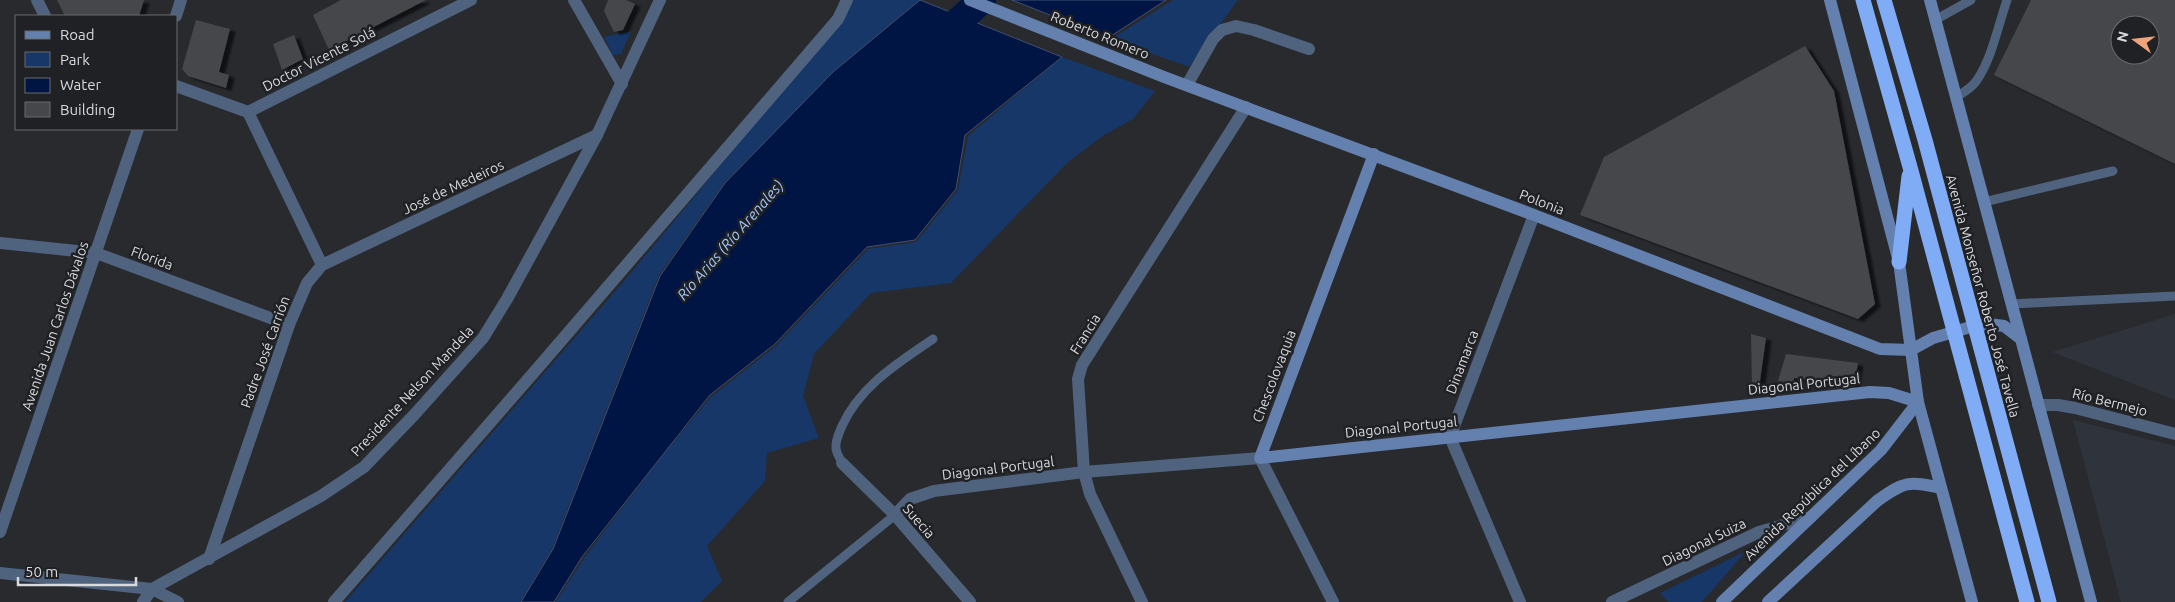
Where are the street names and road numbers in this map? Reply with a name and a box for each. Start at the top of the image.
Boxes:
street label: Roberto Romero [1048,8,1152,62]
street label: Doctor Vicente Solá [260,24,378,94]
street label: José de Medeiros [400,157,506,217]
street label: Avenida Monseñor Roberto José Tavella [1943,173,2023,419]
street label: Polonia [1517,186,1567,218]
street label: Avenida Juan Carlos Dávalos [18,239,92,413]
street label: Florida [129,243,175,273]
street label: Padre José Carrión [237,294,293,410]
street label: Francia [1066,311,1104,357]
street label: Presidente Nelson Mandela [347,323,477,459]
street label: Chescolovaquia [1249,328,1299,424]
street label: Dinamarca [1443,328,1481,396]
street label: Diagonal Portugal [1747,370,1861,398]
street label: Río Bermejo [2071,385,2149,419]
street label: Diagonal Portugal [1344,413,1458,441]
street label: Avenida República del Líbano [1741,425,1883,563]
street label: Diagonal Portugal [941,453,1055,483]
street label: Suecia [900,501,938,541]
street label: Diagonal Suiza [1660,515,1748,569]

